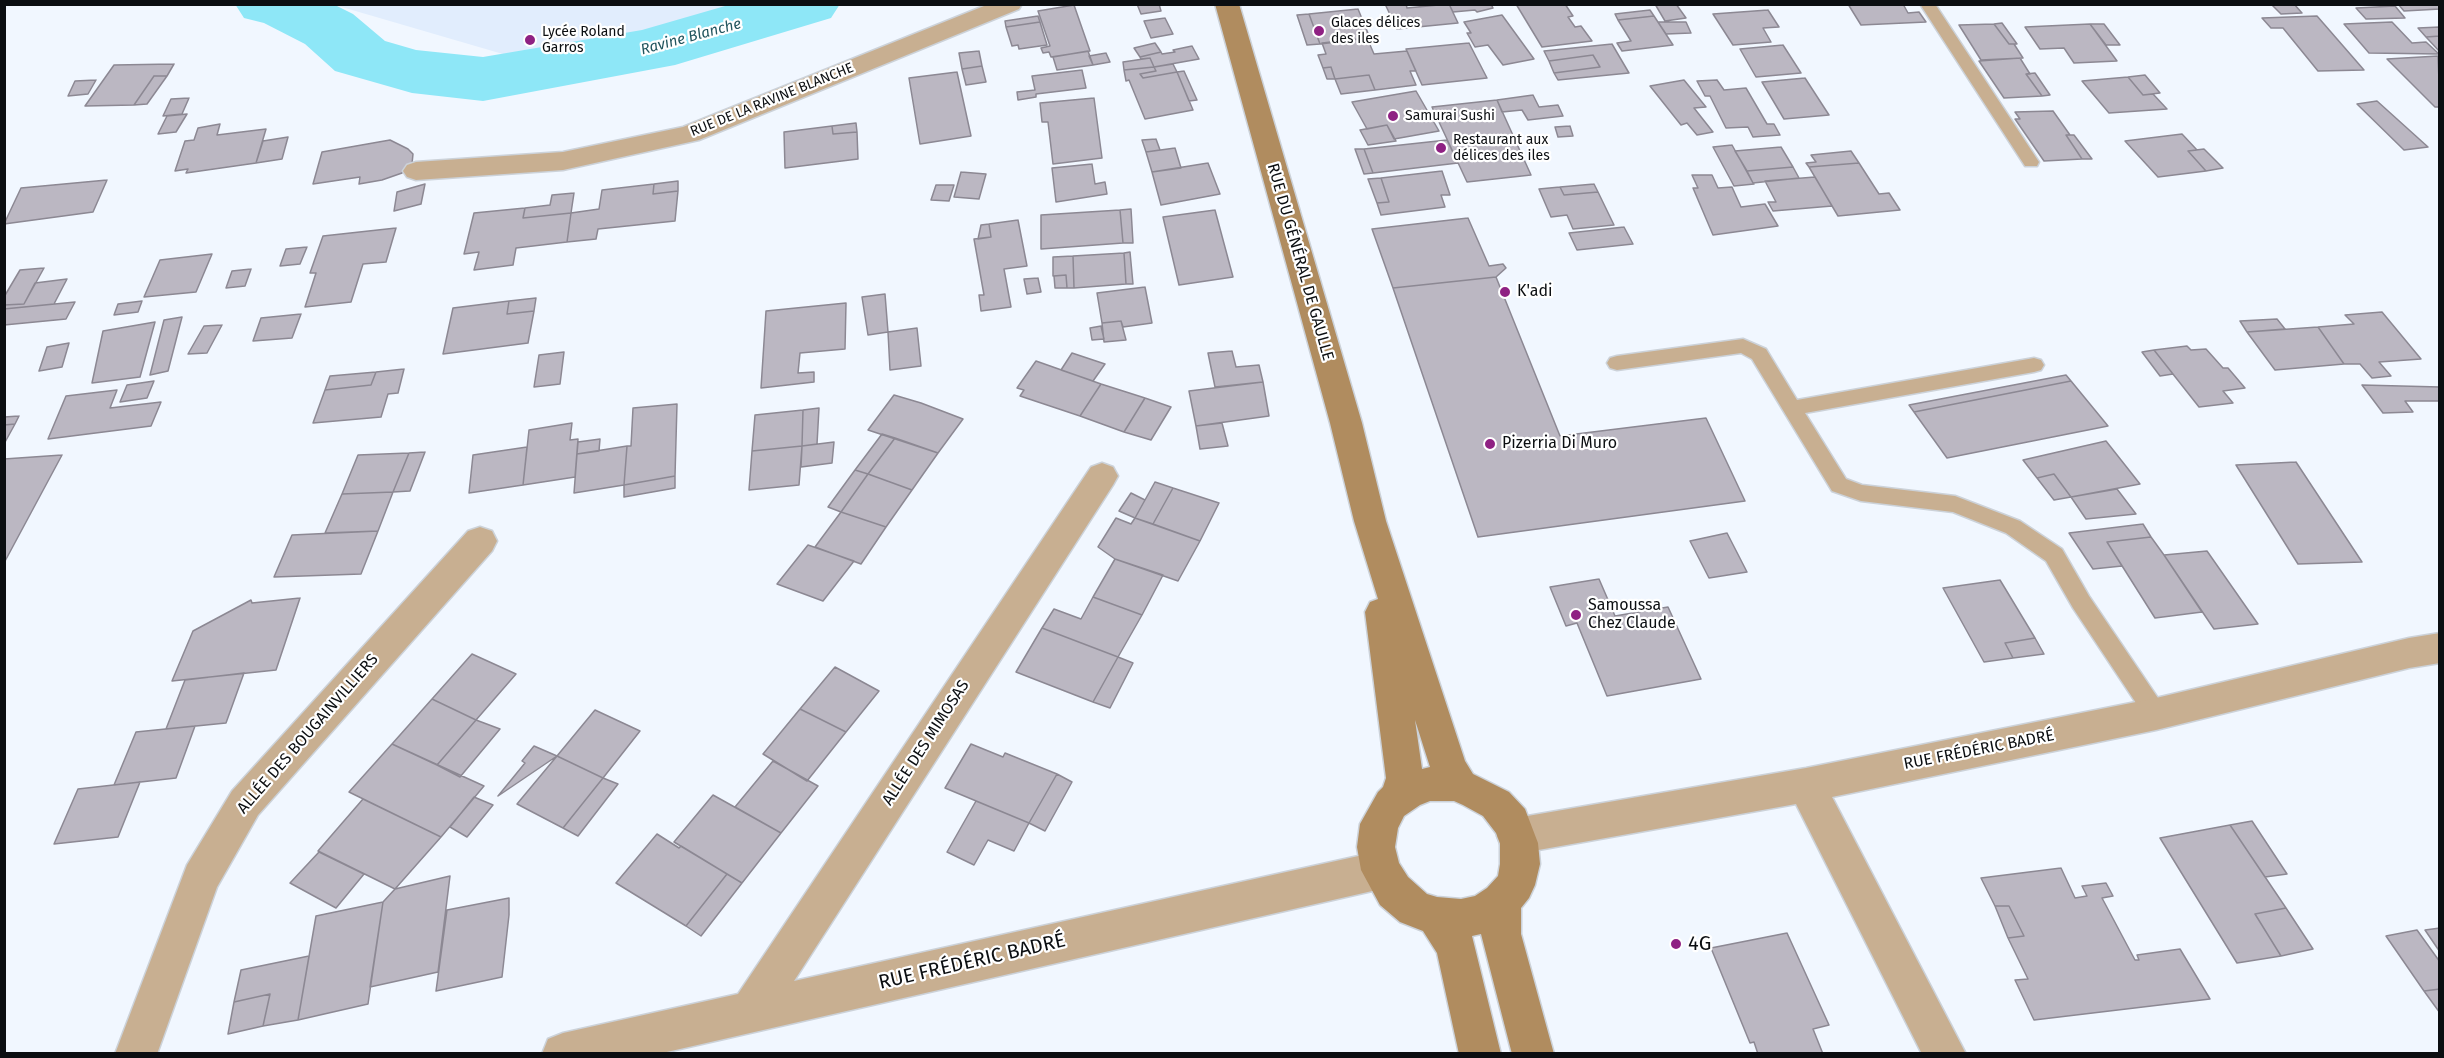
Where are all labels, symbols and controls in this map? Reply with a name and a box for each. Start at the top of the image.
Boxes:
water label: Ravine Blanche [639,15,743,59]
place label: Glaces délices des iles [1331,15,1420,48]
place label: Lycée Roland Garros [542,24,625,56]
marker: Glaces délices des iles [1312,24,1326,38]
marker: Lycée Roland Garros [523,33,537,47]
street label: RUE DE LA RAVINE BLANCHE [688,59,856,141]
place label: Samurai Sushi [1405,108,1495,124]
marker: Samurai Sushi [1386,109,1400,123]
place label: Restaurant aux délices des iles [1453,132,1550,164]
marker: Restaurant aux délices des iles [1434,141,1448,155]
street label: RUE DU GÉNÉRAL DE GAULLE [1263,161,1337,363]
place label: K'adi [1517,282,1552,302]
marker: K'adi [1498,285,1512,299]
place label: Pizerria Di Muro [1502,434,1617,454]
marker: Pizerria Di Muro [1483,437,1497,451]
place label: Samoussa Chez Claude [1588,596,1676,634]
marker: Samoussa Chez Claude [1569,608,1583,622]
street label: ALLÉE DES BOUGAINVILLIERS [233,650,383,818]
street label: ALLÉE DES MIMOSAS [878,677,974,809]
street label: RUE FRÉDÉRIC BADRÉ [1902,726,2056,774]
street label: RUE FRÉDÉRIC BADRÉ [876,929,1068,995]
place label: 4G [1688,932,1711,956]
marker: 4G [1669,937,1683,951]

